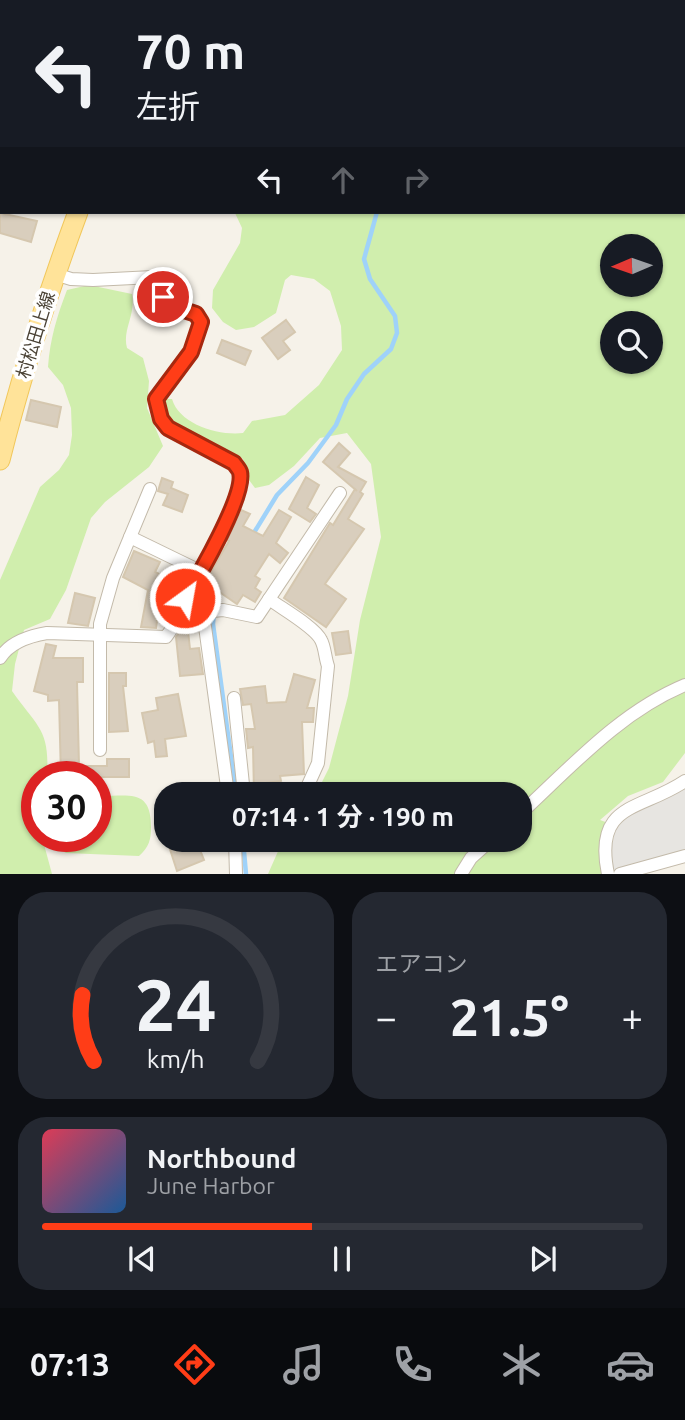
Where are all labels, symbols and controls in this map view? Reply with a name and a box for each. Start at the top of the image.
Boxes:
text: 70 m [136,23,245,78]
icon: left [21,28,112,119]
text: 左折 [136,88,200,124]
icon: left [251,161,289,199]
icon: ahead [324,161,362,199]
icon: right [397,161,435,199]
north arrow [600,234,663,298]
map controls [600,234,663,374]
pin [133,267,193,327]
icon: arrive [144,278,182,316]
street label: 村松田上線 [12,289,58,381]
button: search [600,311,663,374]
position arrow [148,561,222,635]
speed limit sign: 30 [21,761,112,852]
text: 07:14 · 1 分 · 190 m [232,802,454,831]
text: エアコン [376,951,468,976]
text: 24 [135,964,217,1046]
text: 21.5° [450,988,569,1046]
text: − [376,996,397,1038]
text: + [622,996,643,1038]
text: km/h [147,1045,205,1073]
text: Northbound [147,1144,296,1173]
text: June Harbor [147,1173,275,1198]
icon: previous [123,1240,161,1278]
icon: pause [323,1240,361,1278]
icon: next [524,1240,562,1278]
icon: directions [170,1340,219,1389]
icon: music [279,1340,328,1389]
icon: phone [388,1340,437,1389]
icon: climate [497,1340,546,1389]
icon: car [606,1340,655,1389]
text: 07:13 [30,1346,110,1382]

